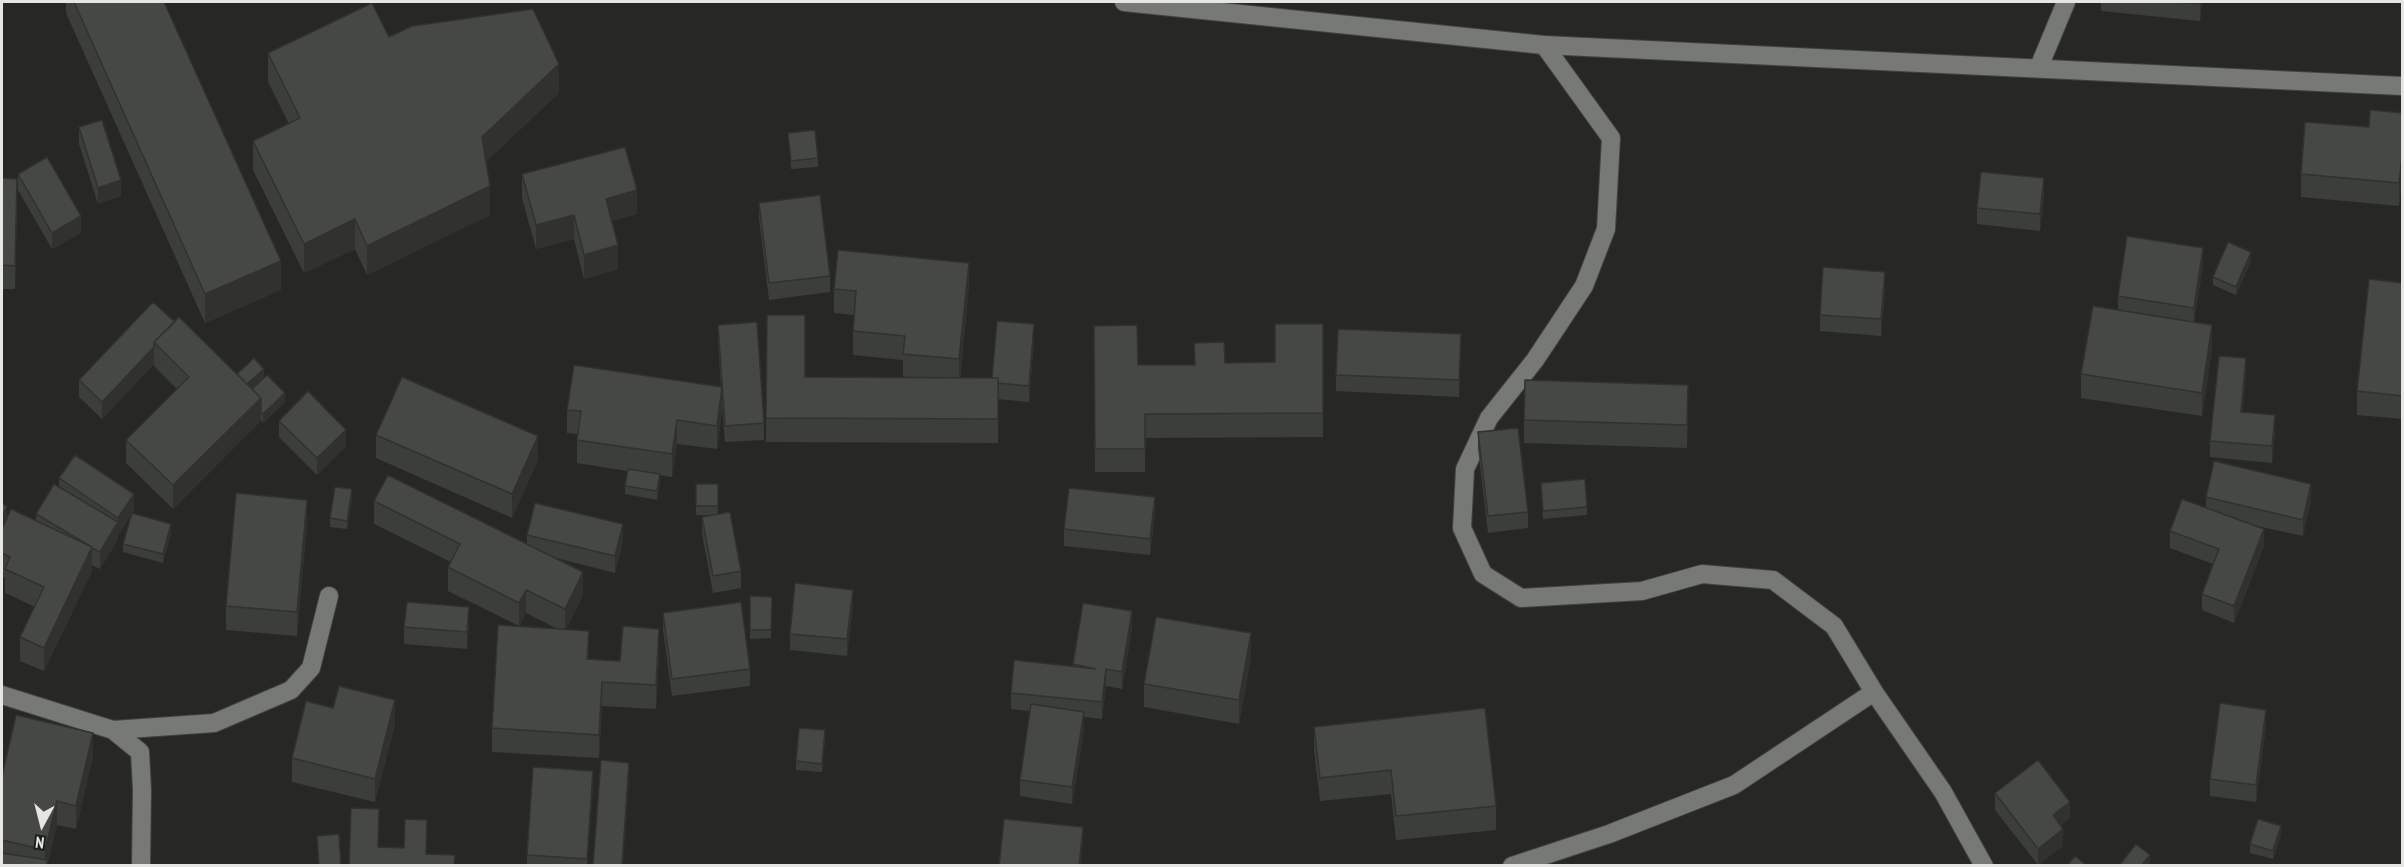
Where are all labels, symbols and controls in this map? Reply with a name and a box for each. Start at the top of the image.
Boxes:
north arrow [12,795,72,855]
text: N [34,832,45,853]

